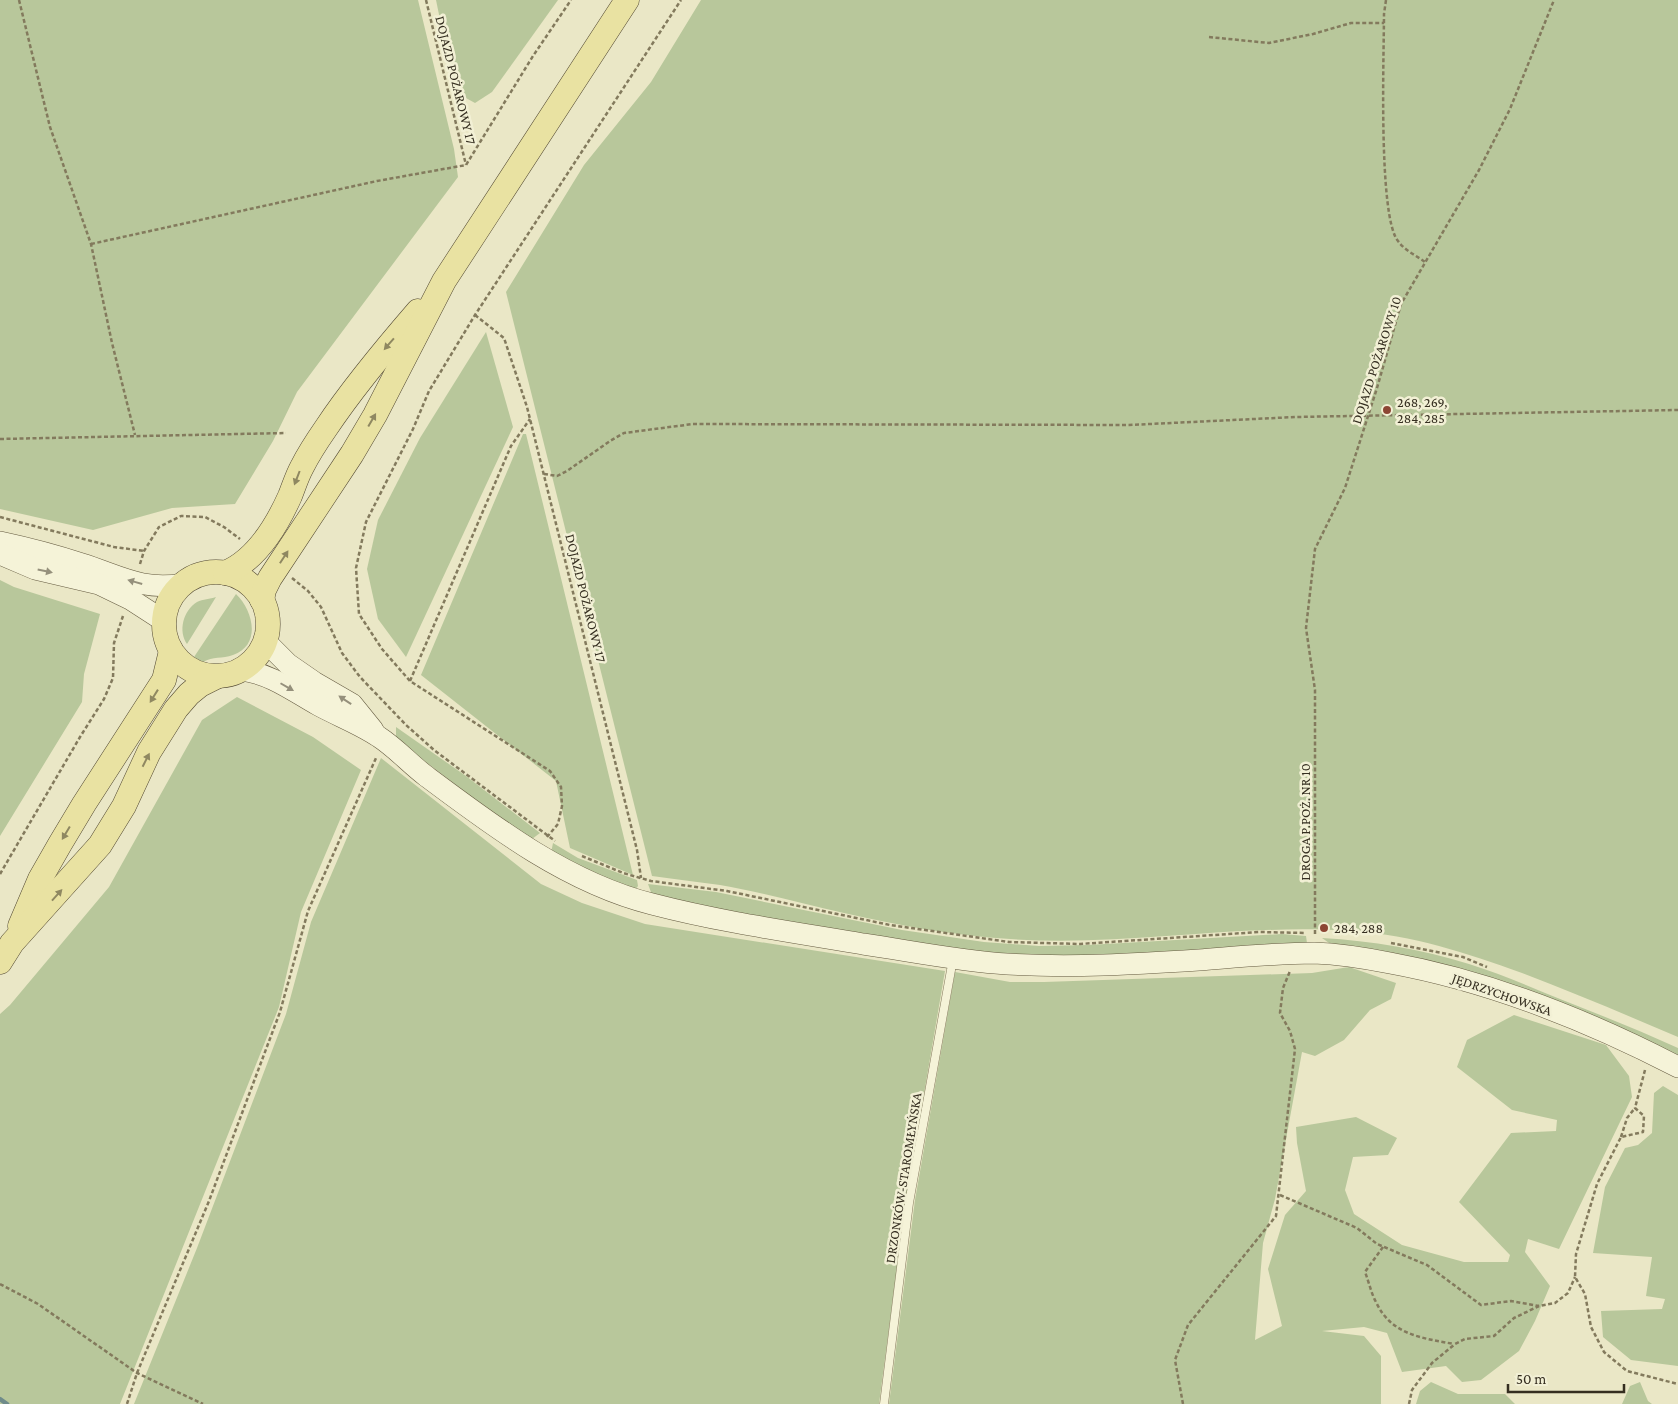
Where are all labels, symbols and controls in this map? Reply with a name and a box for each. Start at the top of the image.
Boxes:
street label: DOJAZD POŻAROWY 17 [432,14,480,146]
street label: DOJAZD POŻAROWY 10 [1348,294,1404,426]
one-way arrow [384,338,395,351]
place label: 268, 269, 284, 285 [1397,394,1447,426]
marker: 268, 269, 284, 285 [1381,404,1393,416]
one-way arrow [368,413,376,428]
one-way arrow [293,470,300,485]
street label: DOJAZD POŻAROWY 17 [562,532,610,664]
one-way arrow [279,550,289,564]
one-way arrow [38,567,53,575]
one-way arrow [128,577,143,585]
one-way arrow [280,683,293,692]
one-way arrow [150,690,159,703]
one-way arrow [338,695,352,705]
one-way arrow [142,753,150,767]
street label: DROGA P.POŻ. NR 10 [1297,763,1313,881]
one-way arrow [62,826,71,839]
one-way arrow [51,889,63,901]
place label: 284, 288 [1334,920,1383,936]
marker: 284, 288 [1318,922,1330,934]
street label: JĘDRZYCHOWSKA [1448,969,1554,1019]
street label: DRZONKÓW-STAROMŁYŃSKA [882,1091,924,1265]
scale bar [1508,1362,1624,1394]
text: 50 m [1516,1371,1546,1387]

